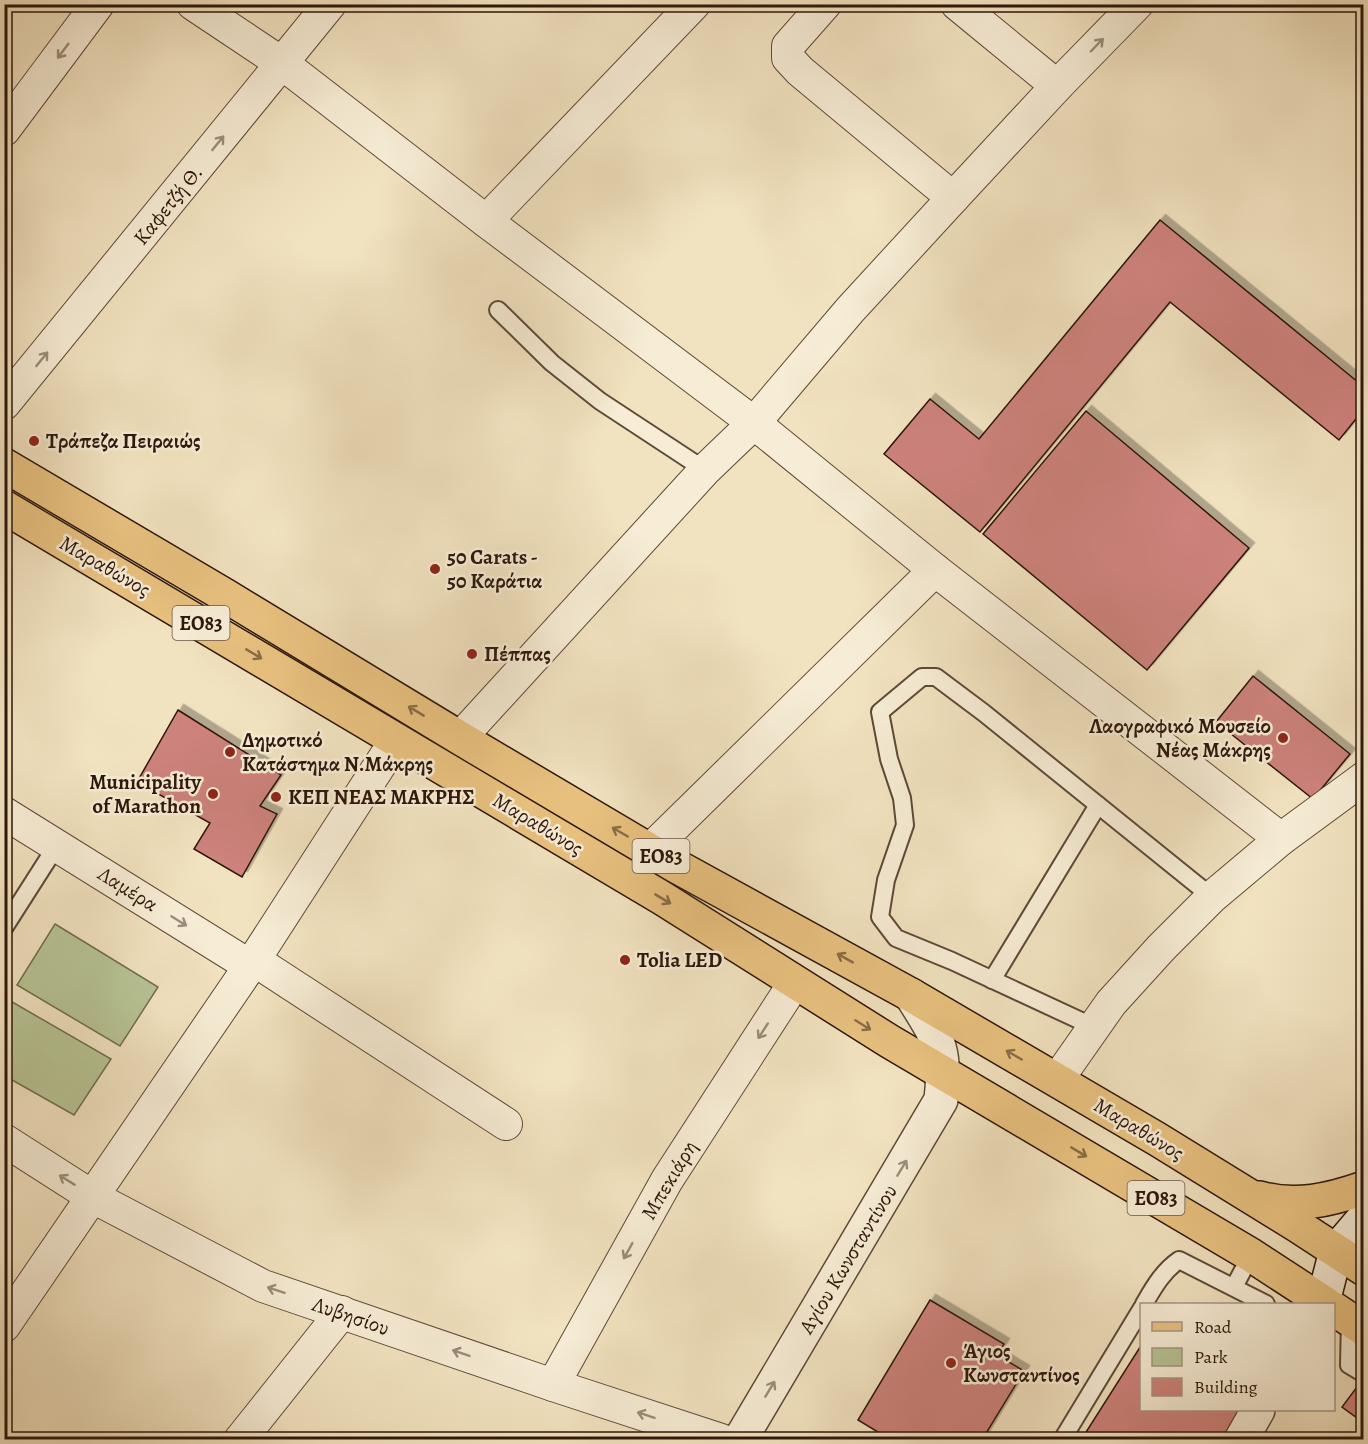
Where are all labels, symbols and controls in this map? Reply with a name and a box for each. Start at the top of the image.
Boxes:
one-way arrow [1090,38,1104,53]
one-way arrow [57,43,69,59]
one-way arrow [212,135,225,151]
street label: Καφετζή Θ. [127,159,209,251]
one-way arrow [35,351,48,367]
place label: Τράπεζα Πειραιώς [46,427,201,455]
marker: Τράπεζα Πειραιώς [27,434,41,448]
street label: Μαραθώνος [54,529,156,603]
place label: 50 Carats - 50 Καράτια [447,543,542,595]
marker: 50 Carats - 50 Καράτια [428,562,442,576]
road number: ΕΟ83 [172,606,230,640]
place label: Πέππας [484,640,551,668]
marker: Πέππας [465,647,479,661]
one-way arrow [245,649,262,661]
one-way arrow [408,705,425,717]
place label: Λαογραφικό Μουσείο Νέας Μάκρης [1088,712,1271,764]
place label: Δημοτικό Κατάστημα Ν.Μάκρης [242,726,433,778]
marker: Λαογραφικό Μουσείο Νέας Μάκρης [1276,731,1290,745]
marker: Δημοτικό Κατάστημα Ν.Μάκρης [223,745,237,759]
place label: Municipality of Marathon [89,768,202,820]
place label: ΚΕΠ ΝΕΑΣ ΜΑΚΡΗΣ [288,783,475,811]
street label: Μαραθώνος [488,786,588,862]
marker: Municipality of Marathon [206,787,220,801]
marker: ΚΕΠ ΝΕΑΣ ΜΑΚΡΗΣ [269,790,283,804]
one-way arrow [612,826,629,838]
road number: ΕΟ83 [632,839,690,873]
street label: Λαμέρα [92,859,163,918]
one-way arrow [654,893,671,905]
one-way arrow [170,916,187,928]
place label: Tolia LED [637,946,722,974]
one-way arrow [837,952,854,964]
marker: Tolia LED [618,953,632,967]
one-way arrow [854,1019,871,1031]
one-way arrow [757,1023,770,1040]
one-way arrow [1006,1049,1023,1061]
street label: Μαραθώνος [1089,1091,1189,1167]
street label: Μπεκιάρη [634,1135,704,1225]
one-way arrow [1070,1146,1087,1158]
one-way arrow [897,1160,909,1177]
one-way arrow [59,1173,76,1185]
street label: Αγίου Κωνσταντίνου [792,1179,904,1340]
road number: ΕΟ83 [1128,1181,1184,1215]
one-way arrow [622,1241,633,1259]
one-way arrow [267,1284,286,1295]
street label: Λυβησίου [308,1289,393,1342]
legend [1140,1303,1335,1411]
text: Road [1194,1315,1232,1339]
place label: Άγιος Κωνσταντίνος [963,1337,1080,1389]
text: Park [1194,1345,1228,1369]
one-way arrow [452,1347,471,1358]
marker: Άγιος Κωνσταντίνος [944,1356,958,1370]
text: Building [1194,1375,1258,1399]
one-way arrow [764,1381,776,1398]
one-way arrow [637,1409,656,1420]

